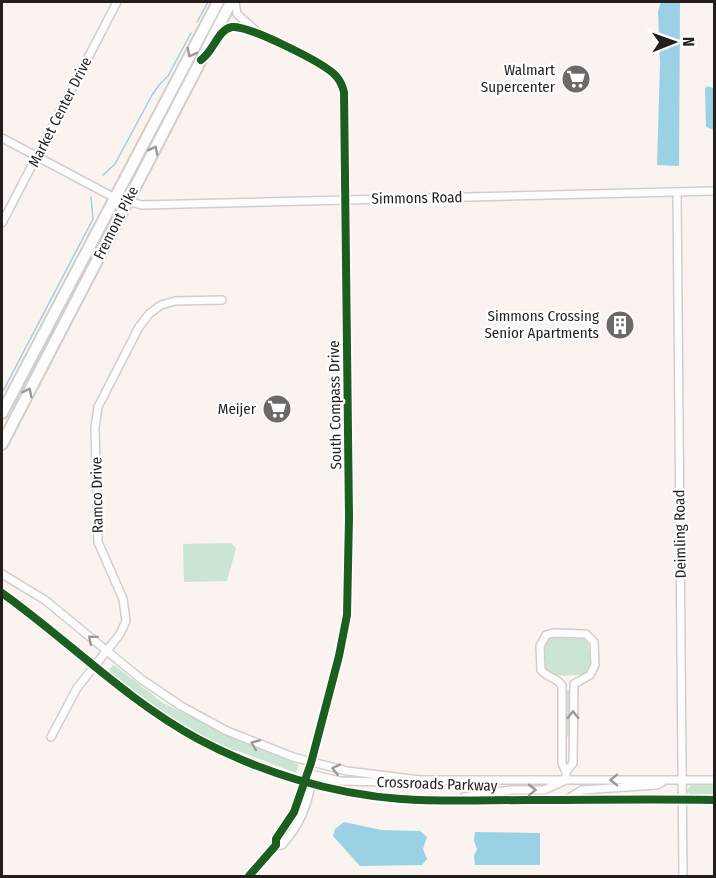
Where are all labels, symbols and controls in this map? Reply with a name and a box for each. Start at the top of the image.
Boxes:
north arrow [644,12,704,72]
text: N [679,37,698,47]
one-way arrow [187,47,198,58]
street label: Market Center Drive [24,54,96,170]
place label: Walmart Supercenter [481,61,556,96]
supermarket icon: Walmart Supercenter [560,63,592,95]
one-way arrow [147,146,158,156]
street label: Fremont Pike [90,183,142,263]
street label: Simmons Road [371,188,463,208]
place label: Simmons Crossing Senior Apartments [484,307,599,342]
building icon: Simmons Crossing Senior Apartments [604,309,636,341]
street label: South Compass Drive [325,340,345,470]
one-way arrow [21,387,33,398]
supermarket icon: Meijer [261,393,293,425]
place label: Meijer [218,400,257,418]
street label: Ramco Drive [87,457,107,533]
street label: Deimling Road [670,489,690,579]
one-way arrow [88,635,99,646]
one-way arrow [567,711,579,720]
one-way arrow [251,739,262,751]
one-way arrow [331,763,341,776]
street label: Crossroads Parkway [376,773,498,795]
one-way arrow [610,774,619,786]
one-way arrow [528,784,537,796]

